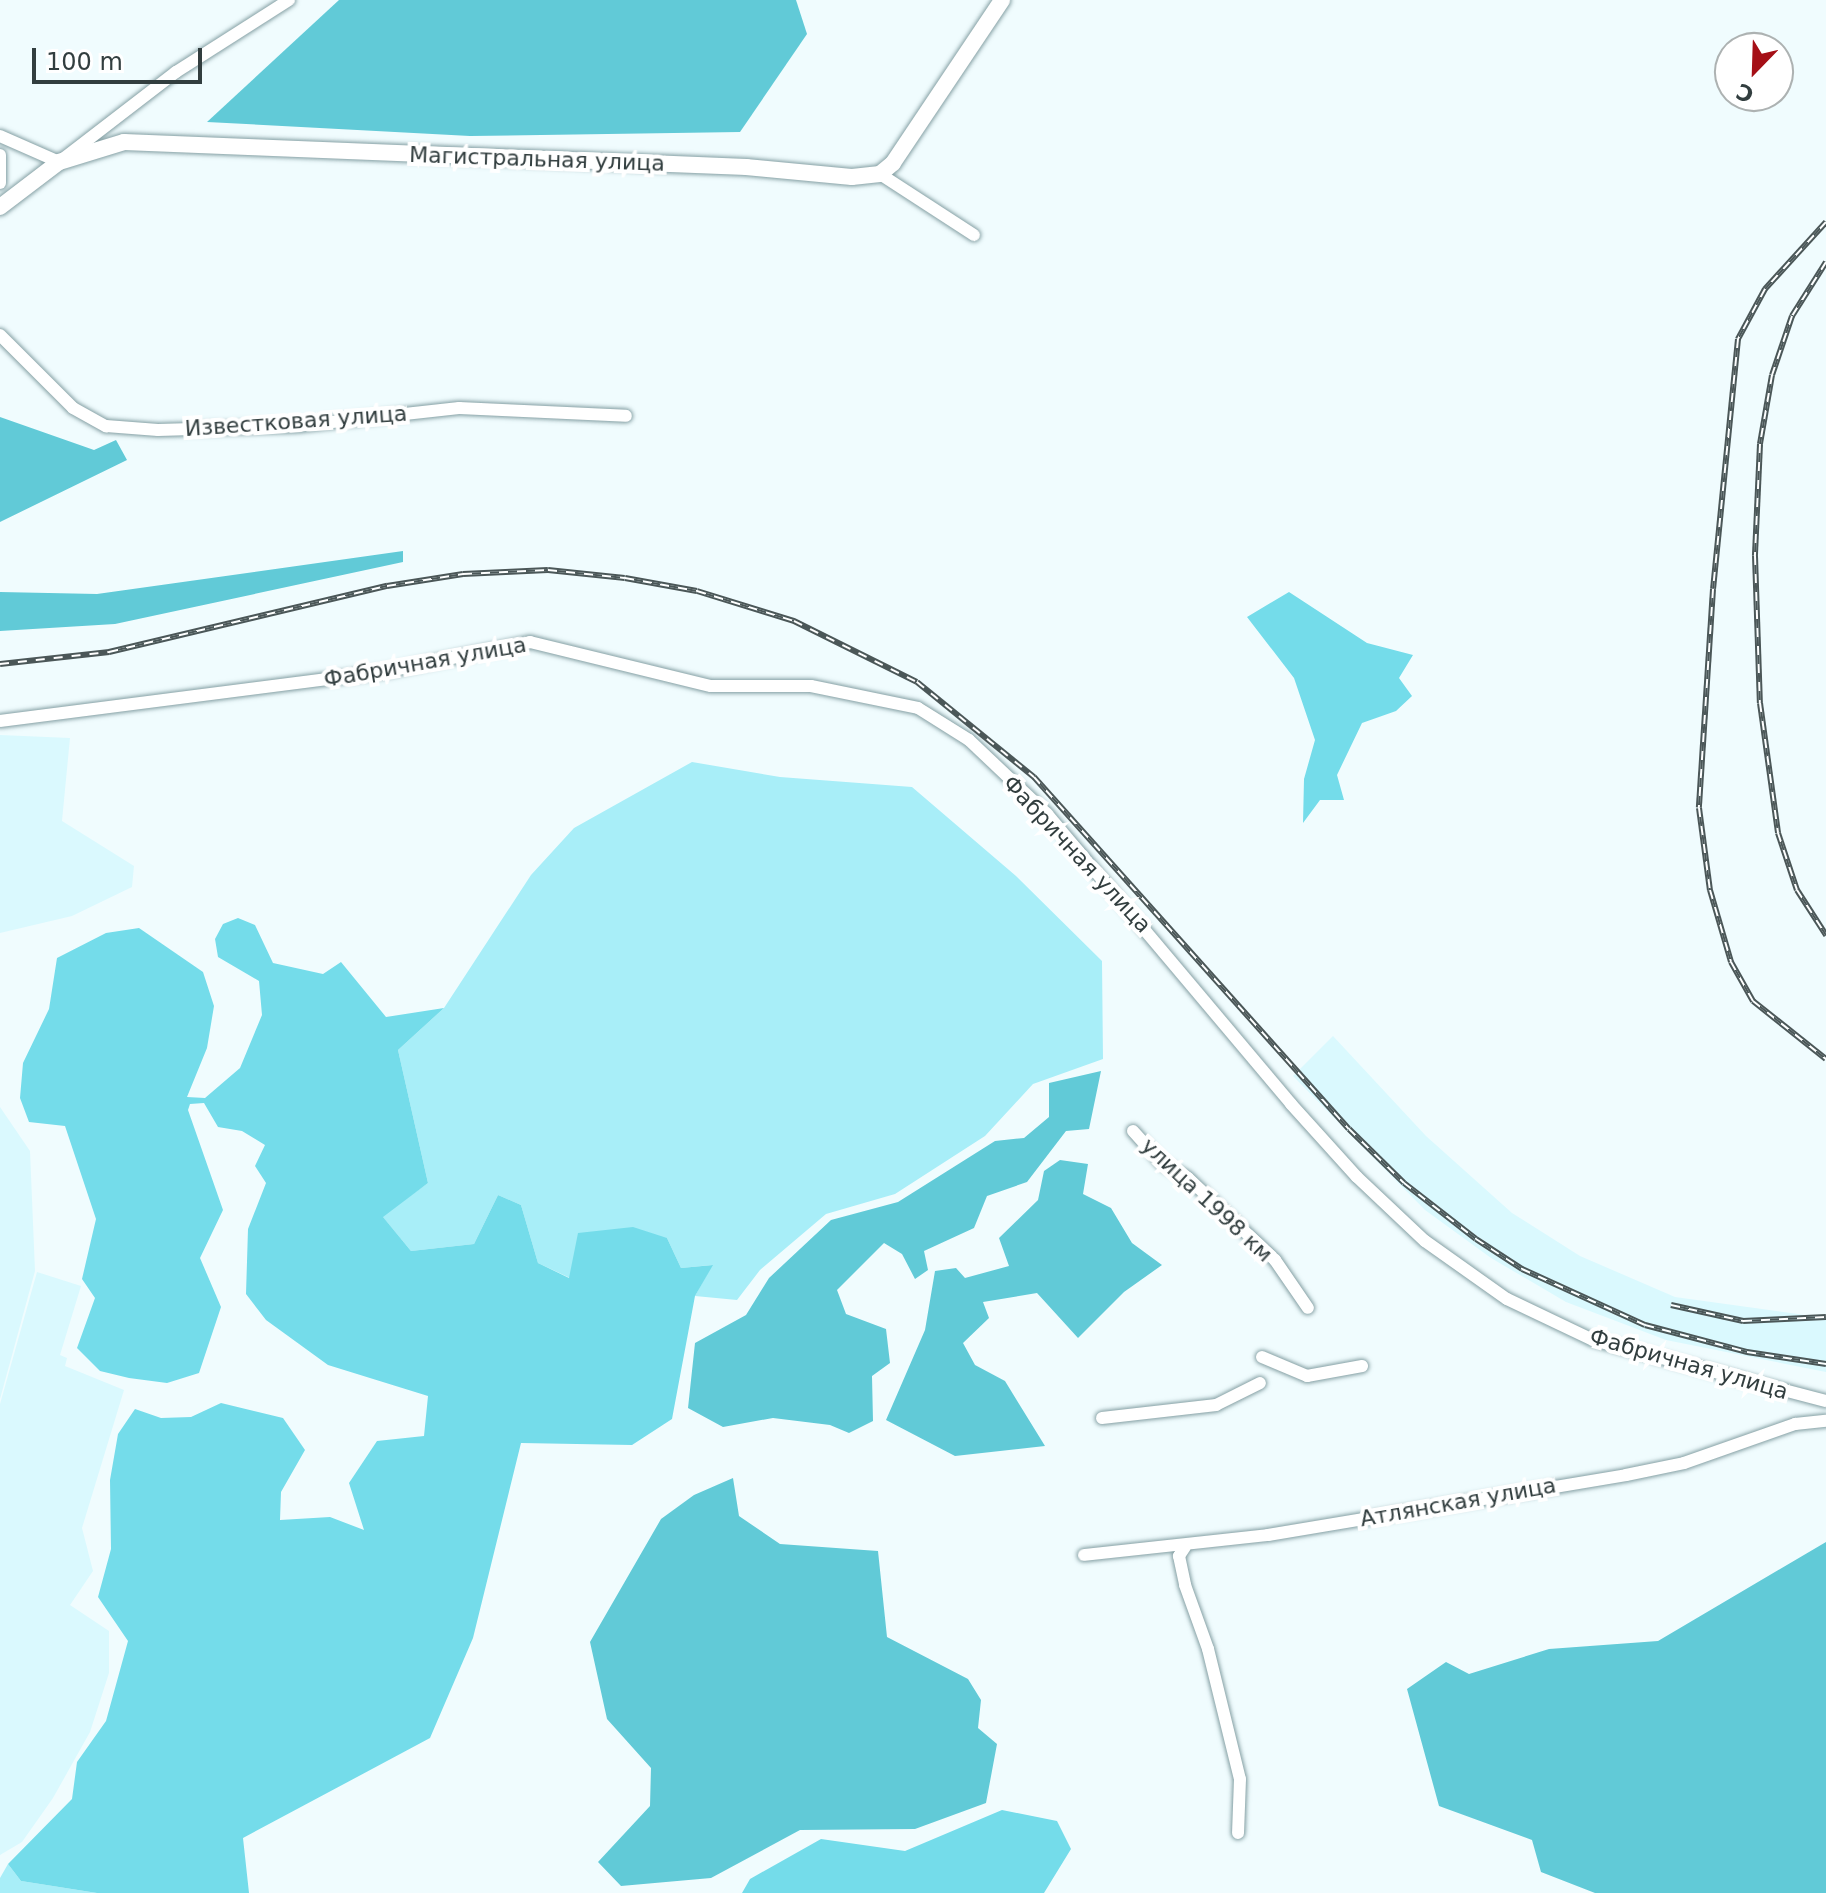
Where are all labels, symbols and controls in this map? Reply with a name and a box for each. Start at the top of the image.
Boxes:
scale bar [36,32,206,82]
north arrow [1714,32,1794,112]
text: 100 m [46,48,123,76]
text: С [1733,78,1758,107]
street label: Магистральная улица [409,141,665,177]
street label: Известковая улица [184,400,408,442]
street label: Фабричная улица [322,631,528,693]
street label: Фабричная улица [997,770,1157,938]
street label: улица 1998 км [1136,1132,1278,1268]
street label: Фабричная улица [1587,1323,1791,1405]
street label: Атлянская улица [1358,1472,1558,1532]

